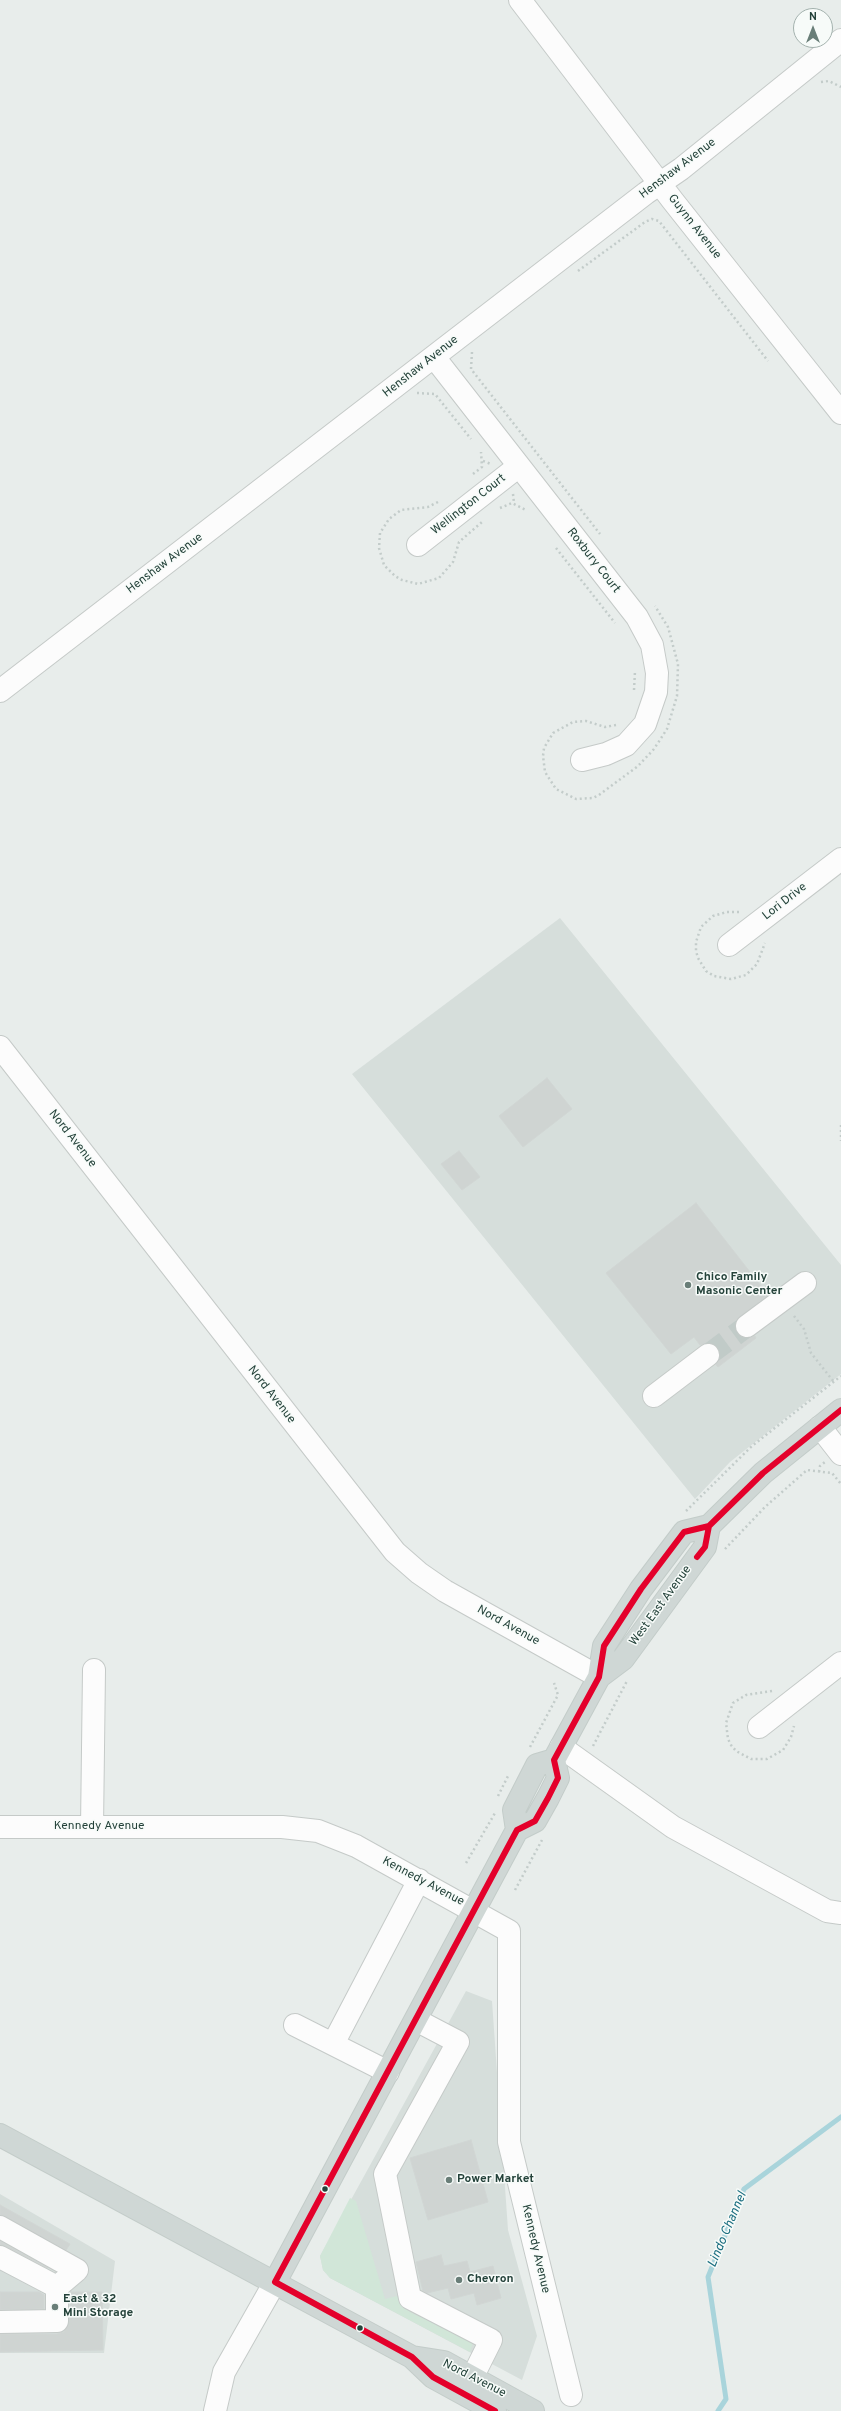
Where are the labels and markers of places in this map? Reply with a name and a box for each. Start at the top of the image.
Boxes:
place label: Chico Family Masonic Center [696,1271,783,1299]
marker: Chico Family Masonic Center [683,1280,693,1290]
place label: Power Market [457,2173,534,2187]
marker: Power Market [444,2175,454,2185]
unlabelled marker [320,2184,330,2194]
place label: Chevron [467,2273,513,2287]
marker: Chevron [454,2275,464,2285]
place label: East & 32 Mini Storage [63,2293,133,2321]
marker: East & 32 Mini Storage [50,2302,60,2312]
unlabelled marker [355,2323,365,2333]

